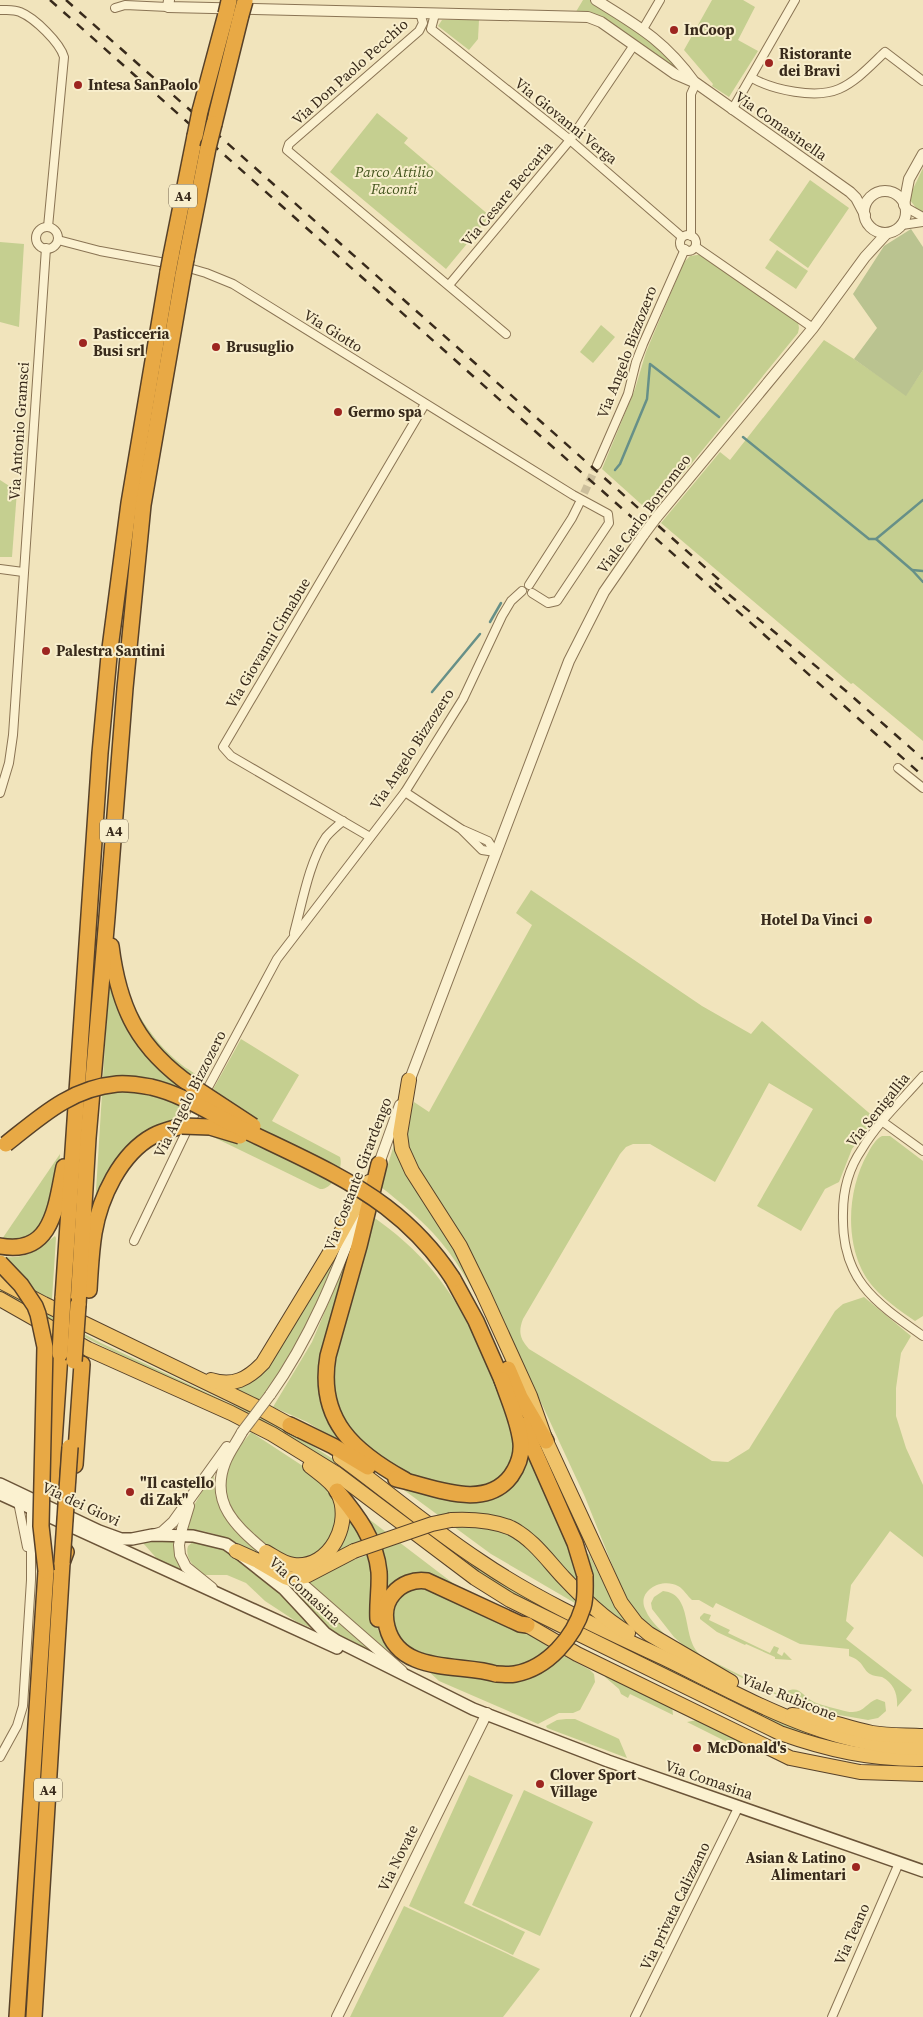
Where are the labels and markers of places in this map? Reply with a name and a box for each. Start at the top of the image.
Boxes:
place label: InCoop [684,19,734,40]
marker: InCoop [668,24,680,36]
place label: Ristorante dei Bravi [779,43,852,81]
marker: Ristorante dei Bravi [763,57,775,69]
place label: Intesa SanPaolo [88,74,199,95]
marker: Intesa SanPaolo [72,79,84,91]
place label: Pasticceria Busi srl [93,323,171,361]
place label: Brusuglio [226,336,294,357]
marker: Pasticceria Busi srl [77,337,89,349]
marker: Brusuglio [210,341,222,353]
place label: Germo spa [348,401,423,422]
marker: Germo spa [332,406,344,418]
place label: Palestra Santini [56,640,165,661]
marker: Palestra Santini [40,645,52,657]
place label: Hotel Da Vinci [761,909,858,930]
marker: Hotel Da Vinci [862,914,874,926]
place label: "Il castello di Zak" [140,1472,215,1510]
marker: "Il castello di Zak" [124,1486,136,1498]
place label: McDonald's [707,1737,787,1758]
marker: McDonald's [691,1742,703,1754]
place label: Clover Sport Village [550,1764,637,1802]
marker: Clover Sport Village [534,1778,546,1790]
place label: Asian & Latino Alimentari [745,1847,847,1885]
marker: Asian & Latino Alimentari [850,1861,862,1873]

